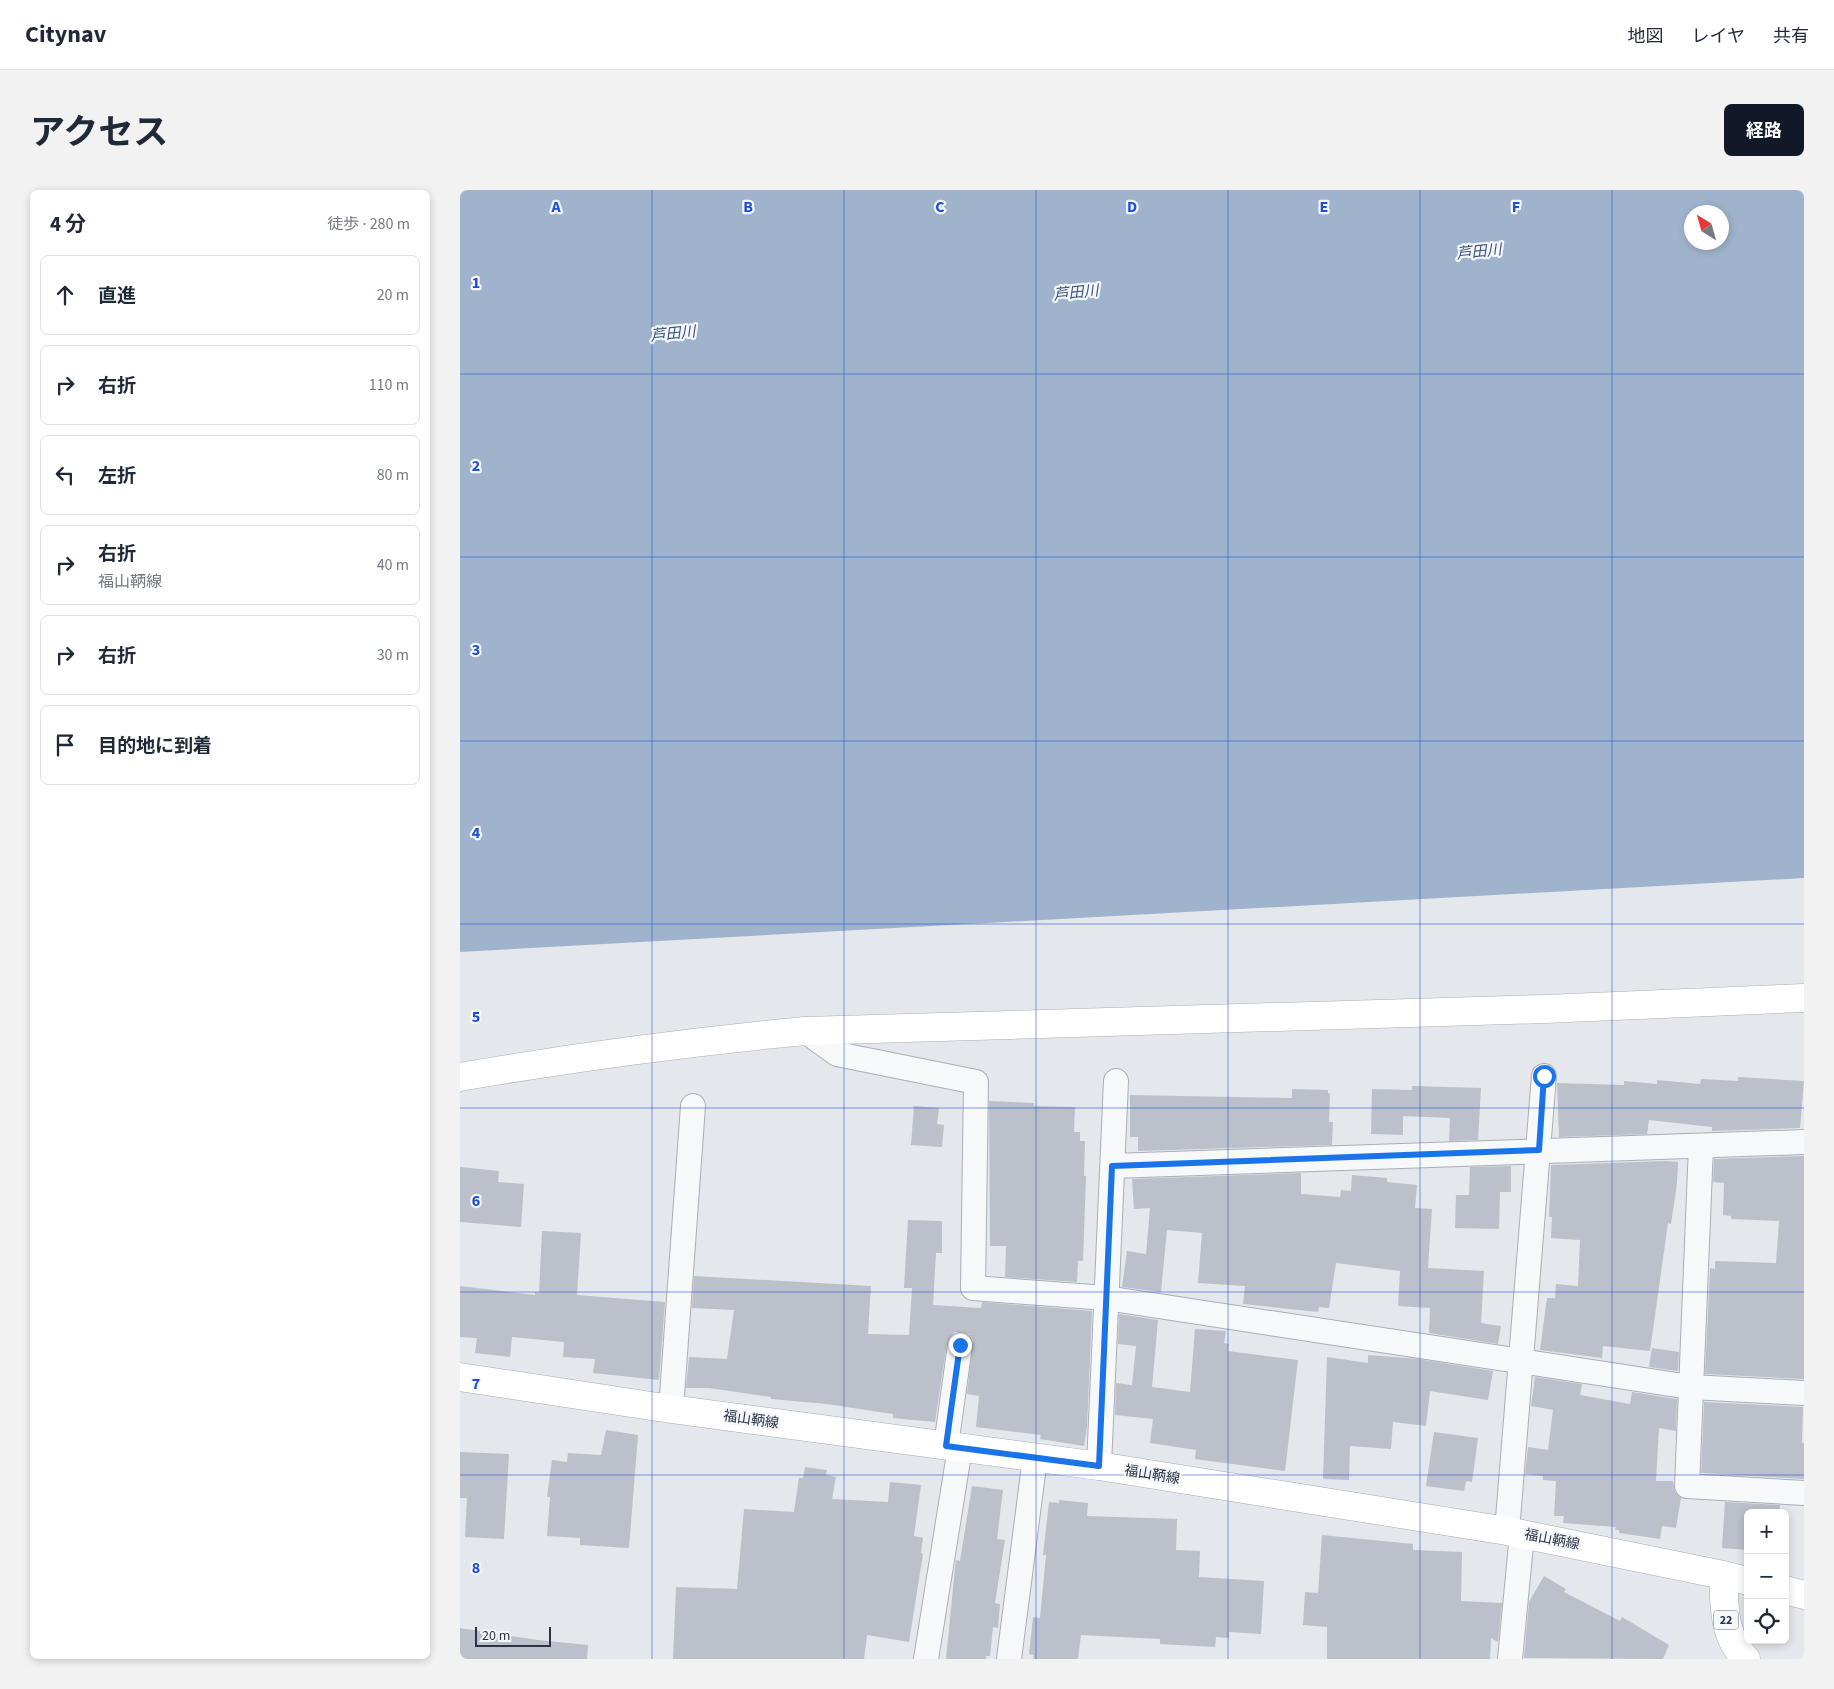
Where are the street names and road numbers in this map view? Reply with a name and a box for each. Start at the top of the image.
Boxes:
street label: 福山鞆線 [722,1406,780,1434]
street label: 福山鞆線 [1123,1461,1181,1489]
street label: 福山鞆線 [1523,1525,1581,1555]
road number: 22 [1714,1610,1738,1630]

